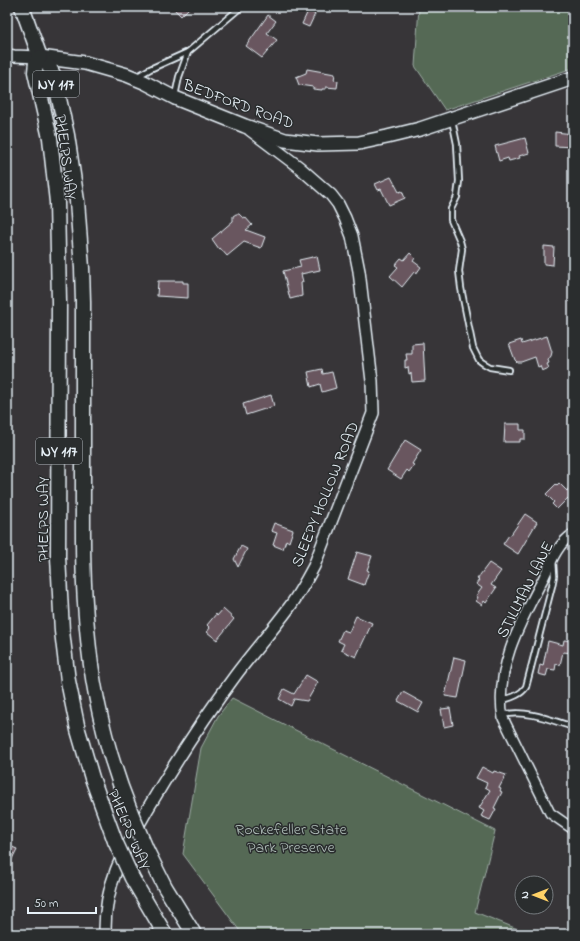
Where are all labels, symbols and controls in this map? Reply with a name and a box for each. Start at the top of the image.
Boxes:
road number: NY 117 [33,71,79,97]
street label: BEDFORD ROAD [179,73,297,136]
street label: PHELPS WAY [48,113,82,202]
street label: SLEEPY HOLLOW ROAD [286,418,366,571]
road number: NY 117 [36,438,82,464]
street label: PHELPS WAY [32,476,56,562]
street label: STILLMAN LANE [491,537,560,642]
street label: PHELPS WAY [100,786,156,874]
park label: Rockefeller State Park Preserve [235,818,348,860]
north arrow [514,875,554,915]
scale bar [28,889,96,915]
text: N [517,891,533,899]
text: 50 m [34,895,58,913]

